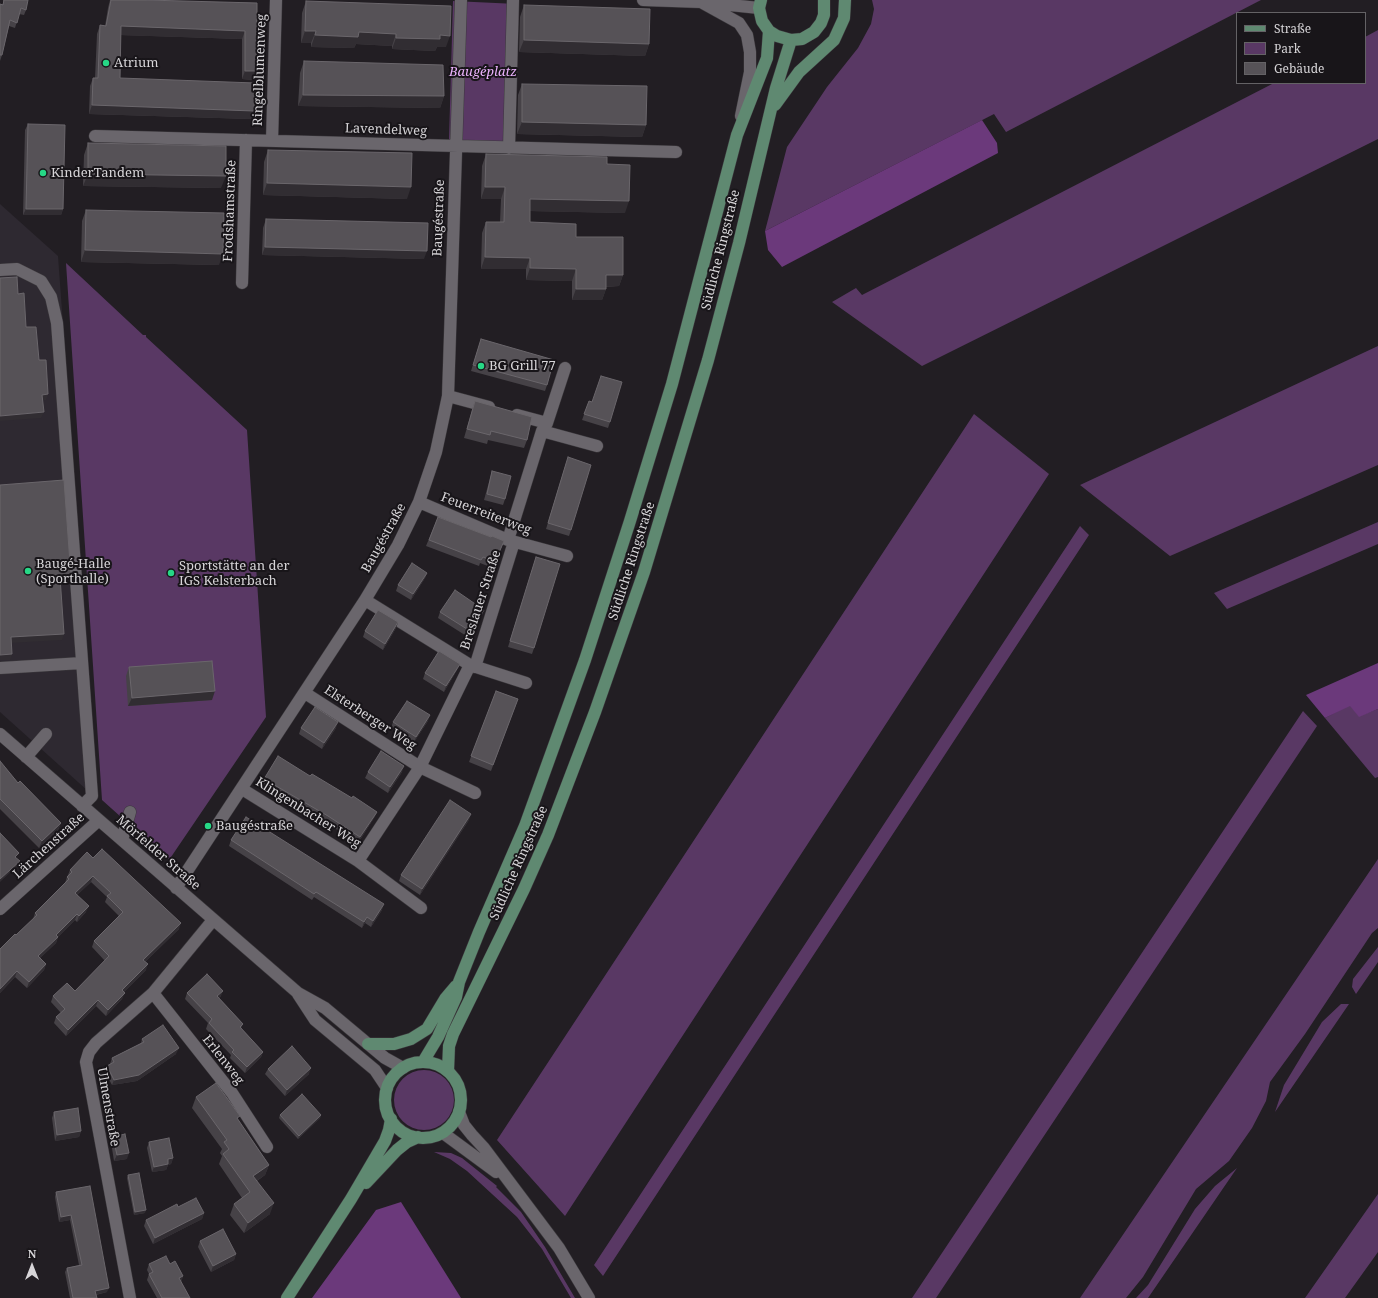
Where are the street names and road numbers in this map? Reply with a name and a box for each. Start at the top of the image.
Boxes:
street label: Ringelblumenweg [250,14,270,126]
street label: Lavendelweg [345,121,427,139]
street label: Frodshamstraße [220,160,240,262]
street label: Baugéstraße [430,179,448,257]
street label: Südliche Ringstraße [698,188,744,312]
street label: Feuerreiterweg [439,490,533,538]
street label: Südliche Ringstraße [605,500,659,622]
street label: Baugéstraße [359,501,409,575]
street label: Breslauer Straße [458,548,504,652]
street label: Elsterberger Weg [321,682,419,754]
street label: Klingenbacher Weg [252,774,364,852]
street label: Südliche Ringstraße [487,803,551,923]
street label: Lärchenstraße [10,810,88,882]
street label: Mörfelder Straße [113,812,203,894]
street label: Erlenweg [199,1032,247,1088]
street label: Ulmenstraße [93,1066,123,1148]

